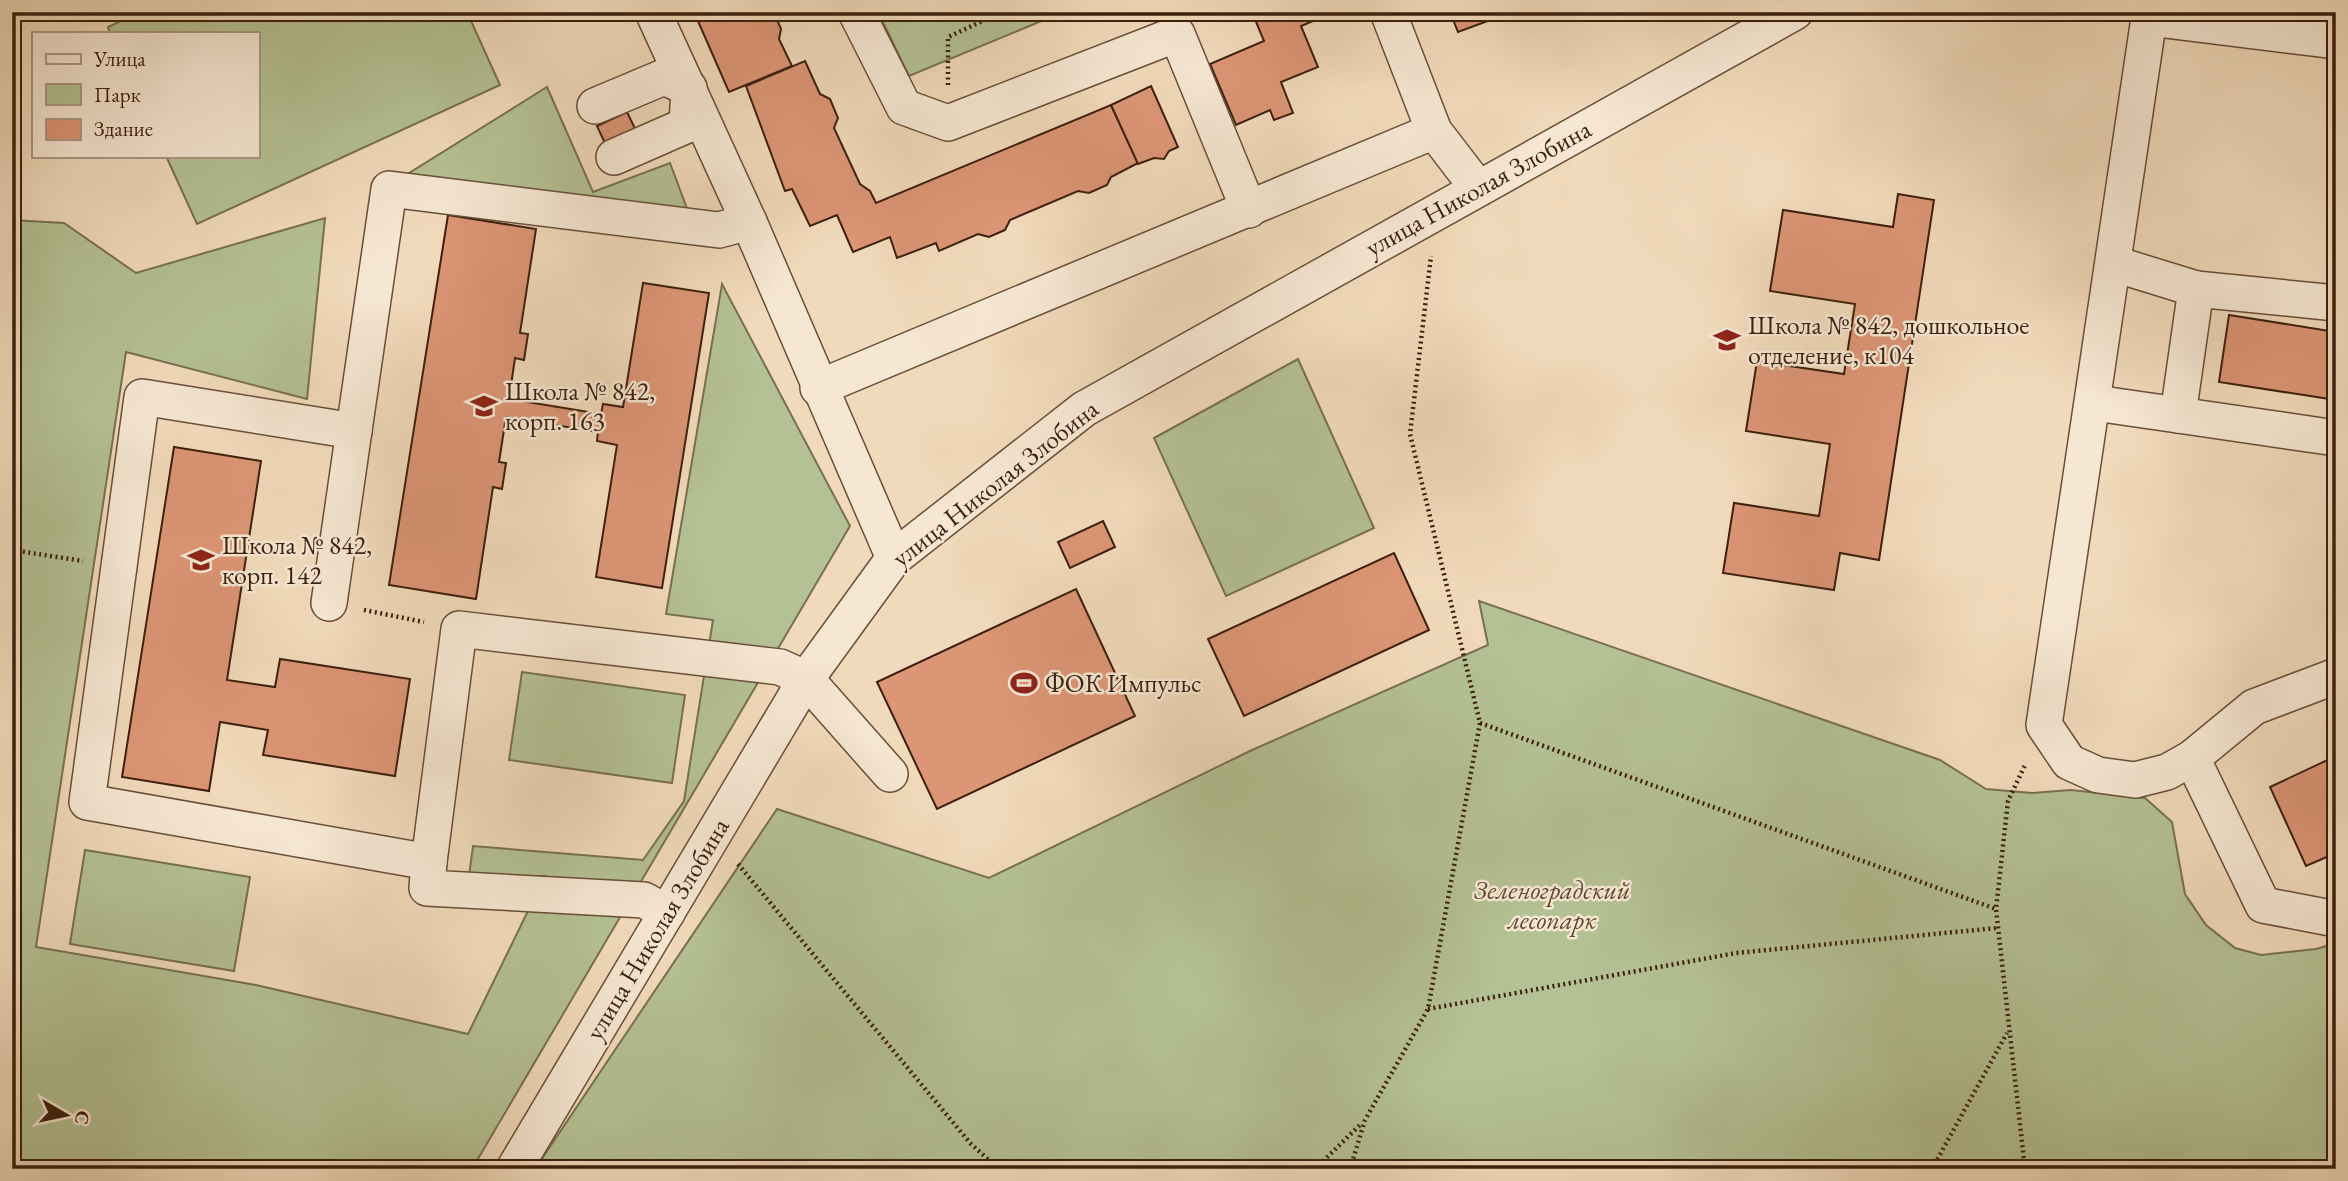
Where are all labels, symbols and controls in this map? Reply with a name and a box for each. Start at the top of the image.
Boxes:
legend [32,32,259,158]
text: Улица [93,45,146,72]
text: Парк [94,81,141,108]
street label: улица Николая Злобина [1359,111,1597,264]
text: Здание [94,115,153,142]
place label: Школа № 842, дошкольное отделение, к104 [1748,308,2029,372]
school or university icon: Школа № 842, дошкольное отделение, к104 [1712,325,1742,355]
place label: Школа № 842, корп. 163 [505,374,655,438]
school or university icon: Школа № 842, корп. 163 [469,391,499,421]
street label: улица Николая Злобина [885,391,1106,574]
place label: Школа № 842, корп. 142 [222,528,372,592]
school or university icon: Школа № 842, корп. 142 [186,545,216,575]
place label: ФОК Импульс [1045,666,1202,700]
sports icon: ФОК Импульс [1009,668,1039,698]
street label: улица Николая Злобина [577,811,737,1046]
park label: Зеленоградский лесопарк [1474,873,1630,937]
north arrow [32,1080,102,1150]
text: С [69,1109,96,1126]

